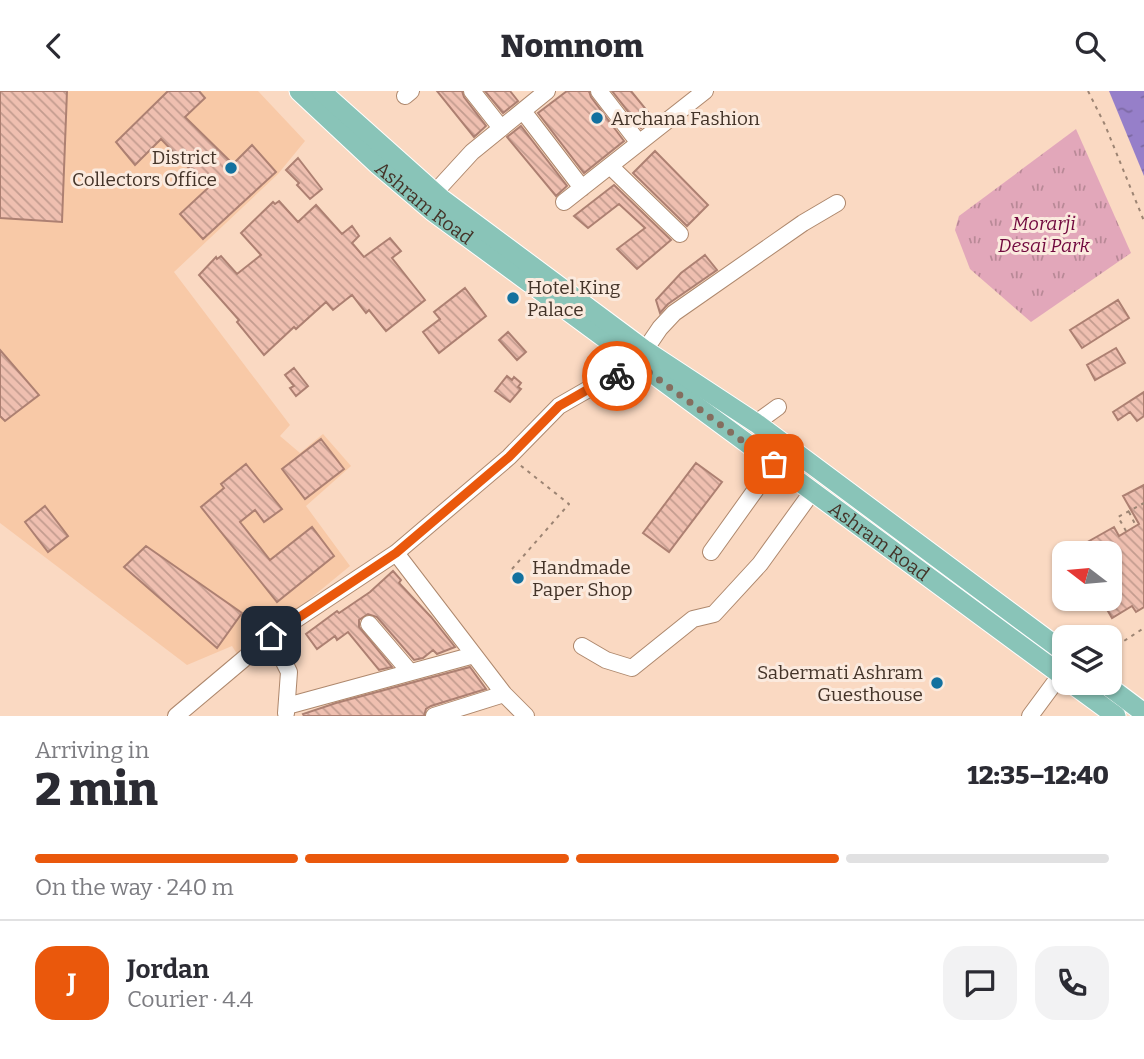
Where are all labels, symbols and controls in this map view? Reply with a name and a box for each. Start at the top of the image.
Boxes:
icon: back [35,27,73,65]
text: Nomnom [500,27,644,65]
icon: search [1071,27,1109,65]
place label: Archana Fashion [611,107,760,130]
marker: Archana Fashion [589,110,605,126]
place label: District Collectors Office [72,146,217,191]
street label: Ashram Road [371,156,478,249]
marker: District Collectors Office [223,160,239,176]
park label: Morarji Desai Park [998,212,1091,257]
place label: Hotel King Palace [527,276,621,321]
marker: Hotel King Palace [505,290,521,306]
courier [582,341,652,411]
icon: bike [598,357,636,395]
pin [744,434,804,494]
icon: bag [755,445,793,483]
street label: Ashram Road [825,496,934,585]
north arrow [1052,541,1122,611]
map controls [1052,541,1122,695]
place label: Handmade Paper Shop [532,556,633,601]
marker: Handmade Paper Shop [510,570,526,586]
pin [241,606,301,666]
icon: home [252,617,290,655]
button: layers [1052,625,1122,695]
place label: Sabermati Ashram Guesthouse [757,661,923,706]
marker: Sabermati Ashram Guesthouse [929,675,945,691]
text: Arriving in [35,736,149,764]
text: 12:35–12:40 [967,760,1109,791]
text: 2 min [35,762,158,817]
text: On the way · 240 m [35,873,234,901]
button: chat [943,946,1017,1020]
button: phone [1035,946,1109,1020]
text: Jordan [127,954,209,985]
text: J [68,968,76,999]
text: Courier · 4.4 [127,985,253,1013]

